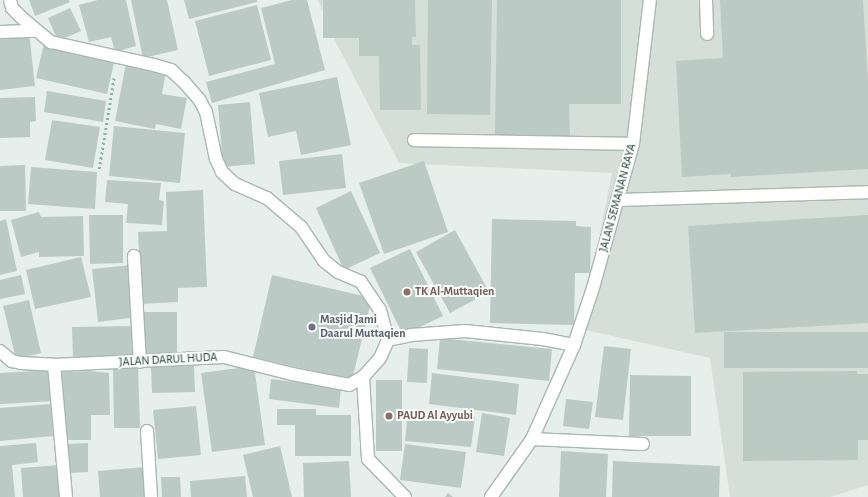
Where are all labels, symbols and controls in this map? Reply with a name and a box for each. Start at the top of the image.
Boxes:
street label: JALAN SEMANAN RAYA [597,142,639,254]
place label: TK Al-Muttaqien [415,285,494,299]
marker: TK Al-Muttaqien [402,287,412,297]
place label: Masjid Jami Daarul Muttaqien [320,313,406,341]
marker: Masjid Jami Daarul Muttaqien [307,322,317,332]
street label: JALAN DARUL HUDA [118,350,218,370]
place label: PAUD Al Ayyubi [397,409,473,423]
marker: PAUD Al Ayyubi [384,411,394,421]

